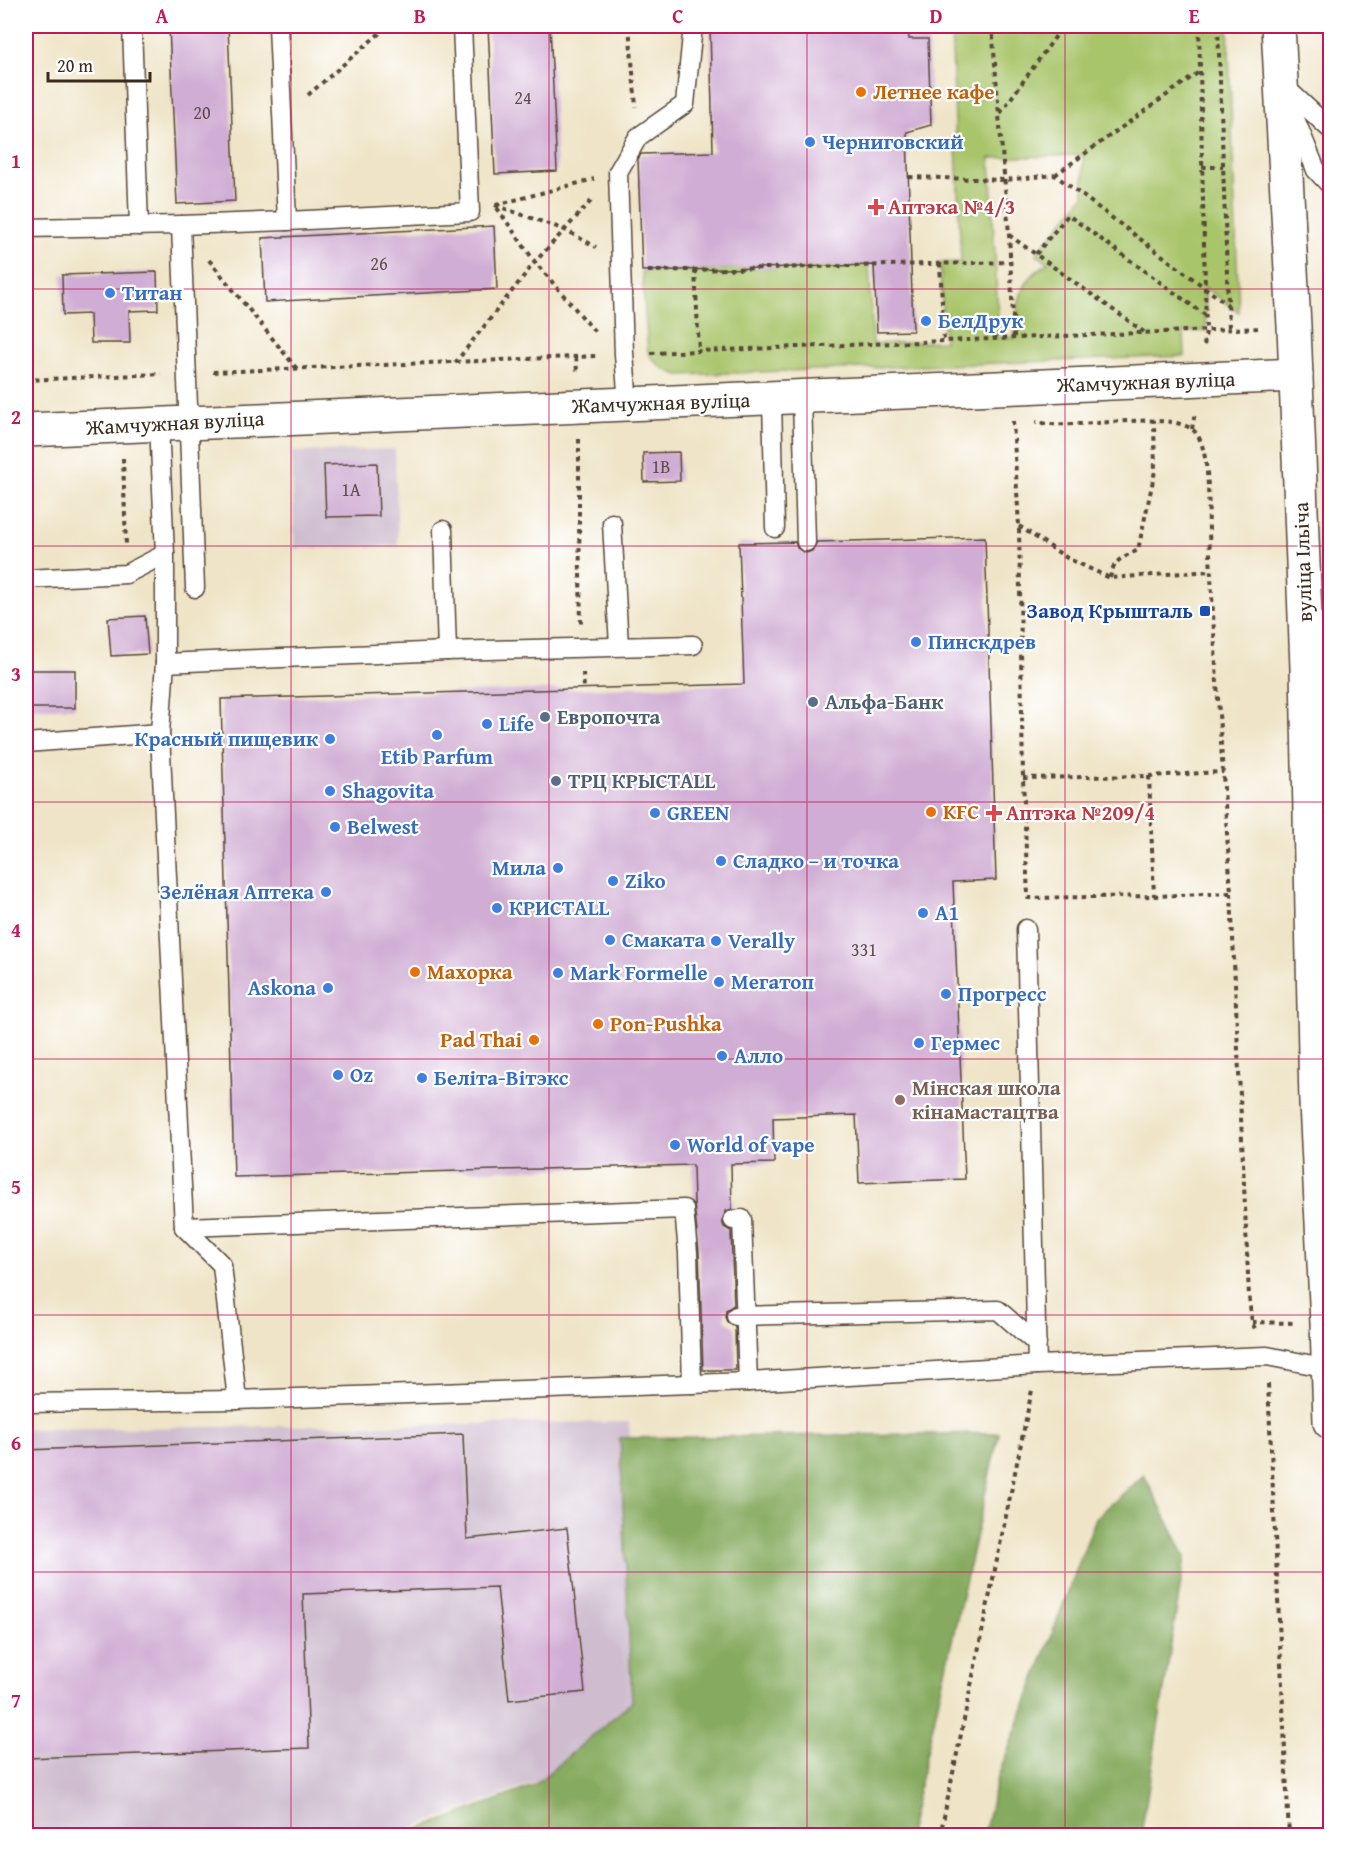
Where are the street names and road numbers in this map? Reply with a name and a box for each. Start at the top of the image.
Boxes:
street label: Жамчужная вуліца [1055,363,1236,400]
street label: Жамчужная вуліца [570,384,751,421]
street label: Жамчужная вуліца [84,402,265,443]
street label: вуліца Ільіча [1285,501,1320,623]

